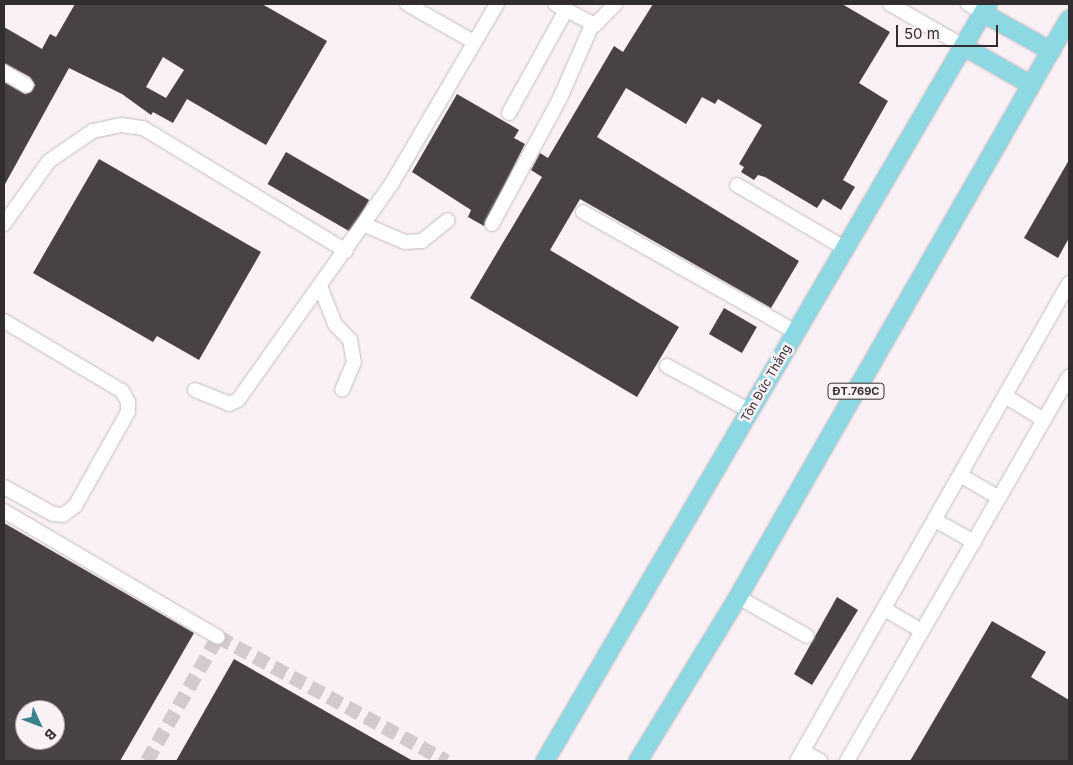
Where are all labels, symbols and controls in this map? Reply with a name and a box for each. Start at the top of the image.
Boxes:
scale bar [898,15,1000,47]
text: 50 m [904,24,940,43]
street label: Tôn Đức Thắng [738,342,794,424]
road number: ĐT.769C [827,382,885,400]
north arrow [15,700,65,750]
text: B [41,726,60,744]

